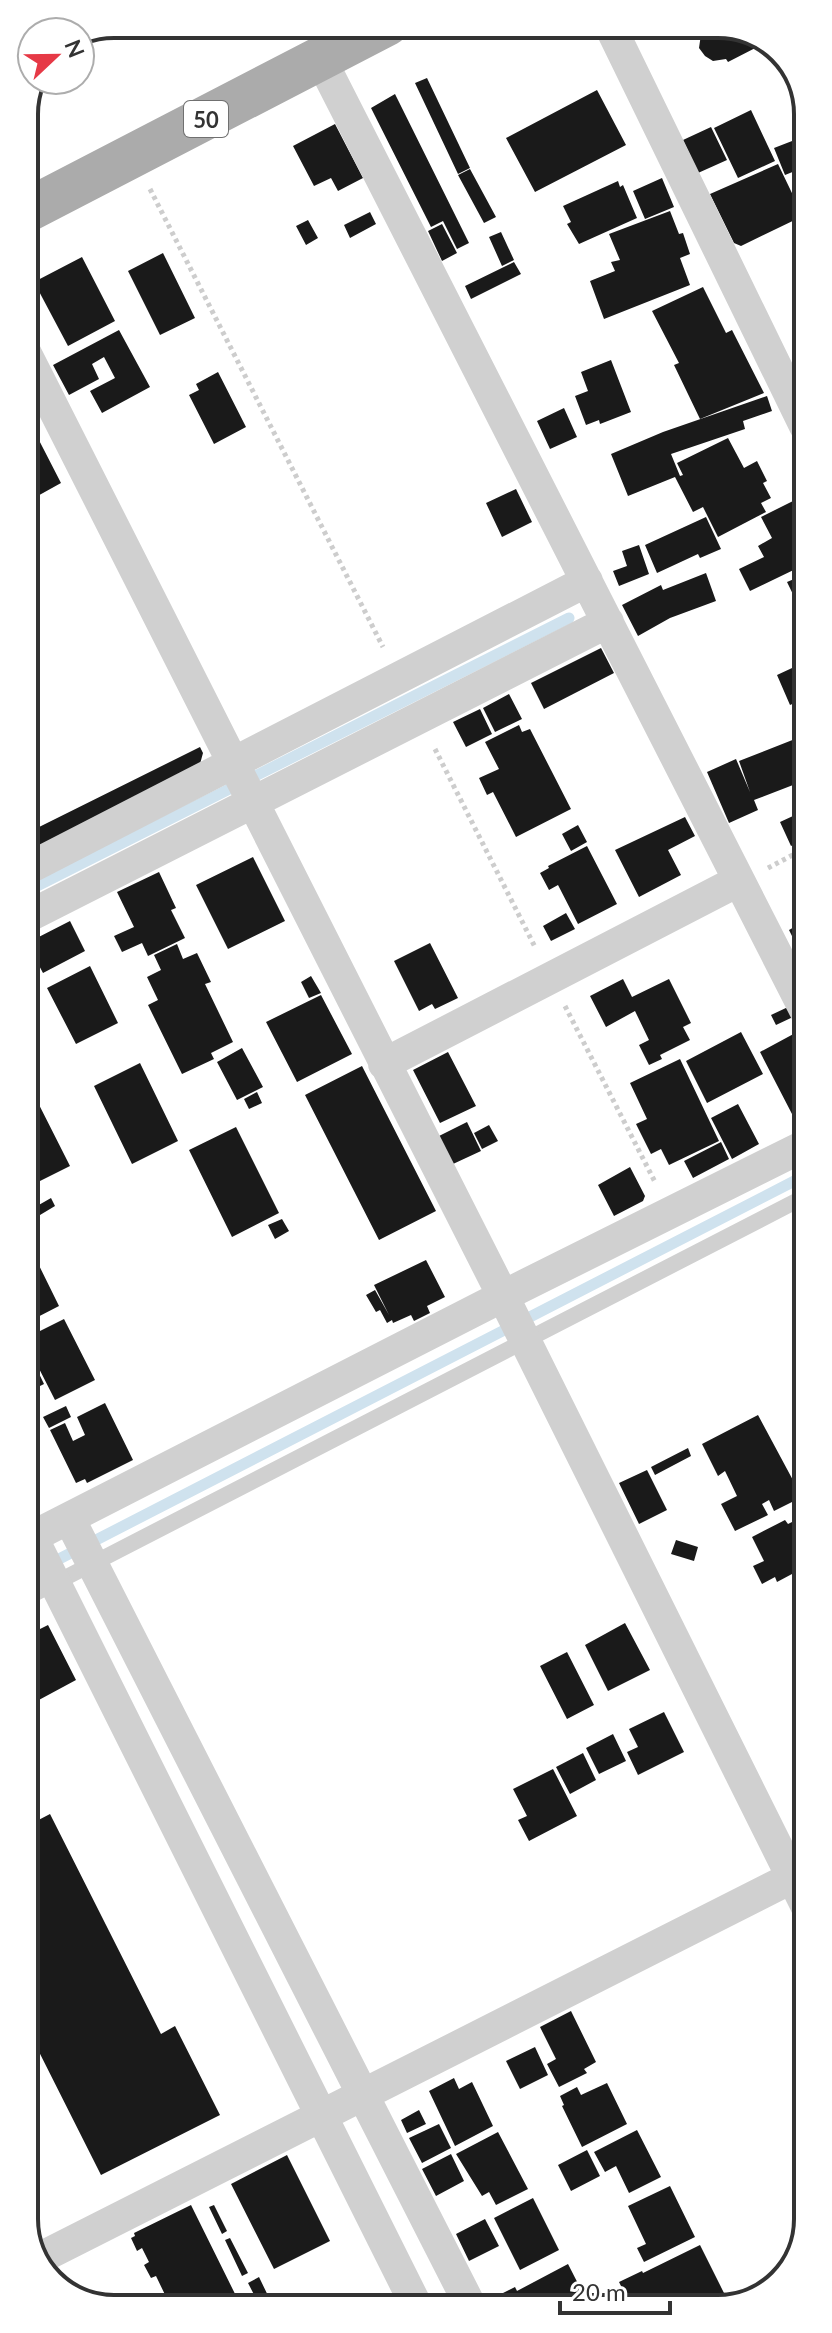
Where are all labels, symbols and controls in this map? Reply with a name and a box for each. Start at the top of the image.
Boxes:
north arrow [16,16,96,96]
text: N [59,35,91,61]
road number: 50 [184,101,228,137]
scale bar [560,2265,670,2315]
text: 20 m [572,2277,626,2306]

